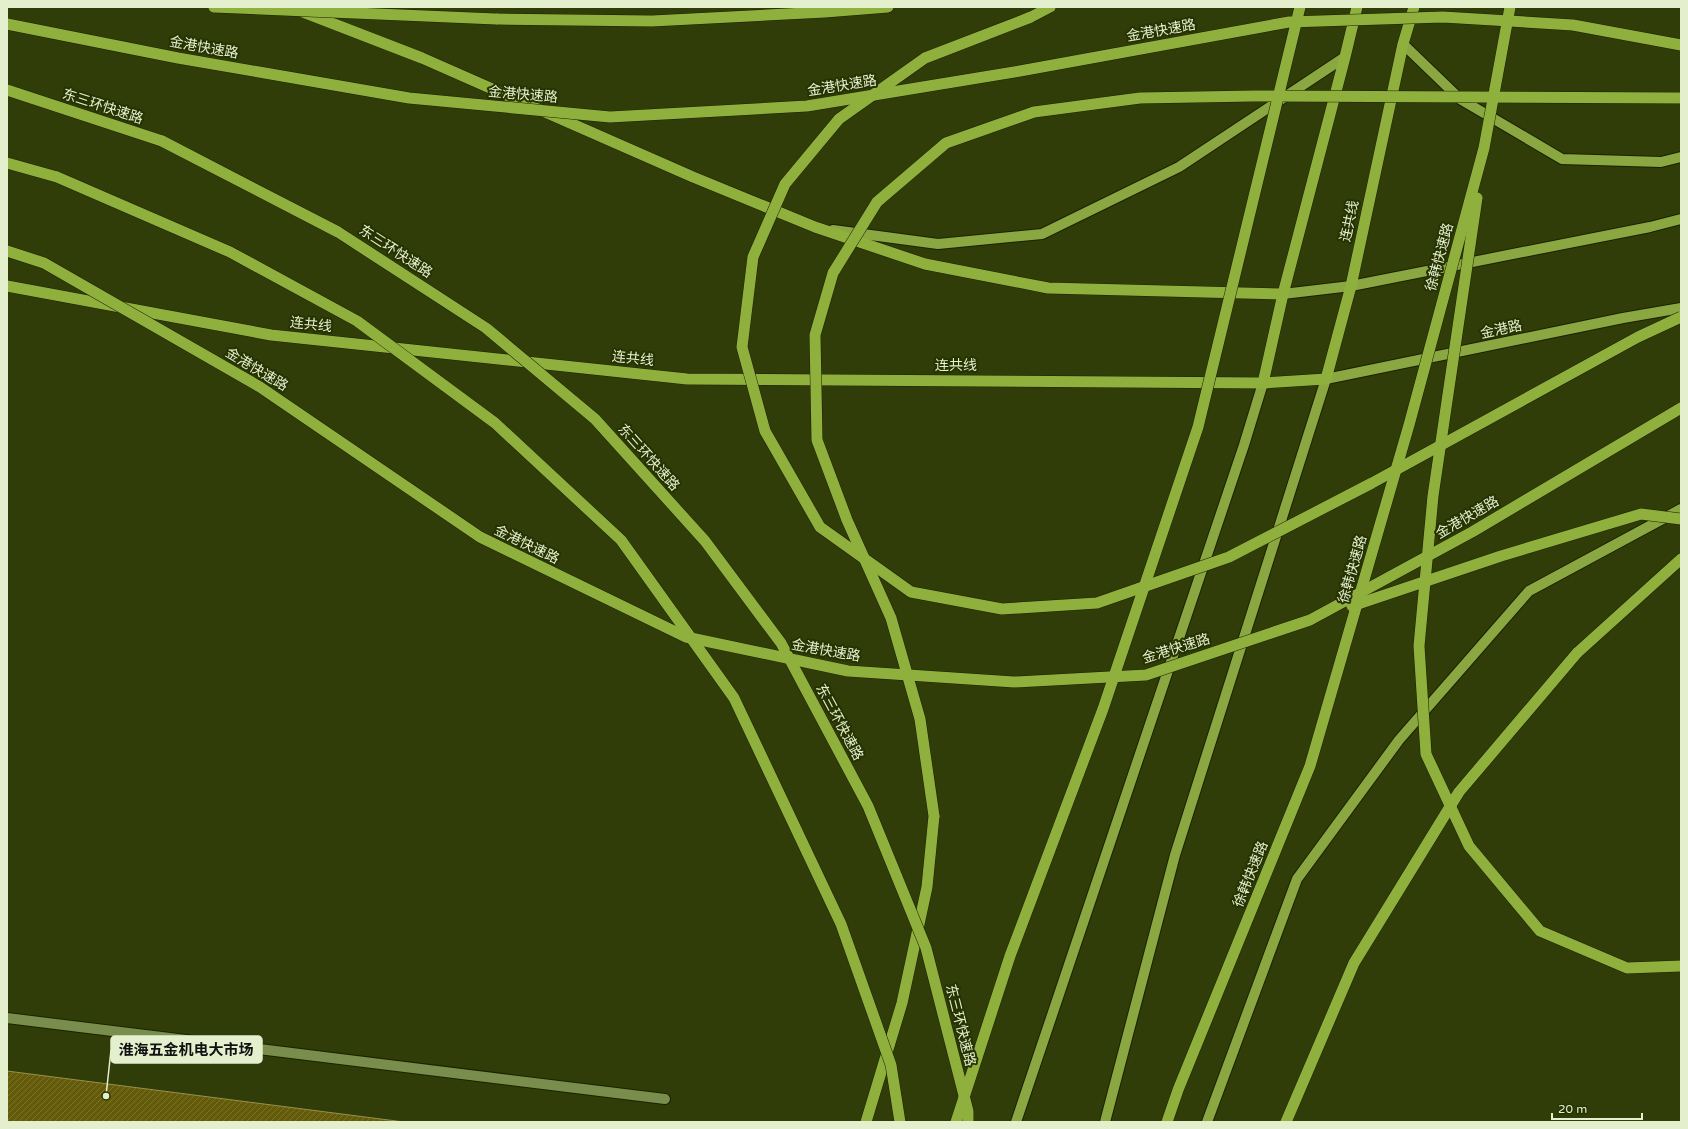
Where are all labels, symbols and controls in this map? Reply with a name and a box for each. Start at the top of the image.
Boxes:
street label: 金港快速路 [1125,16,1197,45]
street label: 金港快速路 [168,33,240,62]
street label: 金港快速路 [806,72,878,99]
street label: 金港快速路 [487,83,559,106]
street label: 东三环快速路 [60,85,145,128]
street label: 连共线 [1337,199,1362,243]
street label: 东三环快速路 [356,221,436,281]
street label: 徐韩快速路 [1422,221,1457,293]
street label: 连共线 [289,314,333,335]
street label: 金港路 [1479,317,1523,342]
street label: 金港快速路 [222,344,291,395]
street label: 连共线 [611,348,655,369]
street label: 连共线 [935,357,977,374]
street label: 东三环快速路 [614,420,683,494]
street label: 金港快速路 [1433,493,1502,542]
street label: 金港快速路 [492,521,562,567]
street label: 徐韩快速路 [1335,533,1370,605]
street label: 金港快速路 [1140,630,1212,667]
street label: 金港快速路 [790,636,862,665]
street label: 东三环快速路 [812,681,867,763]
street label: 徐韩快速路 [1229,839,1271,910]
street label: 东三环快速路 [942,982,979,1068]
callout: 淮海五金机电大市场 [111,1036,262,1063]
text: 淮海五金机电大市场 [118,1041,254,1059]
scale bar [1552,1095,1642,1121]
text: 20 m [1558,1102,1587,1116]

